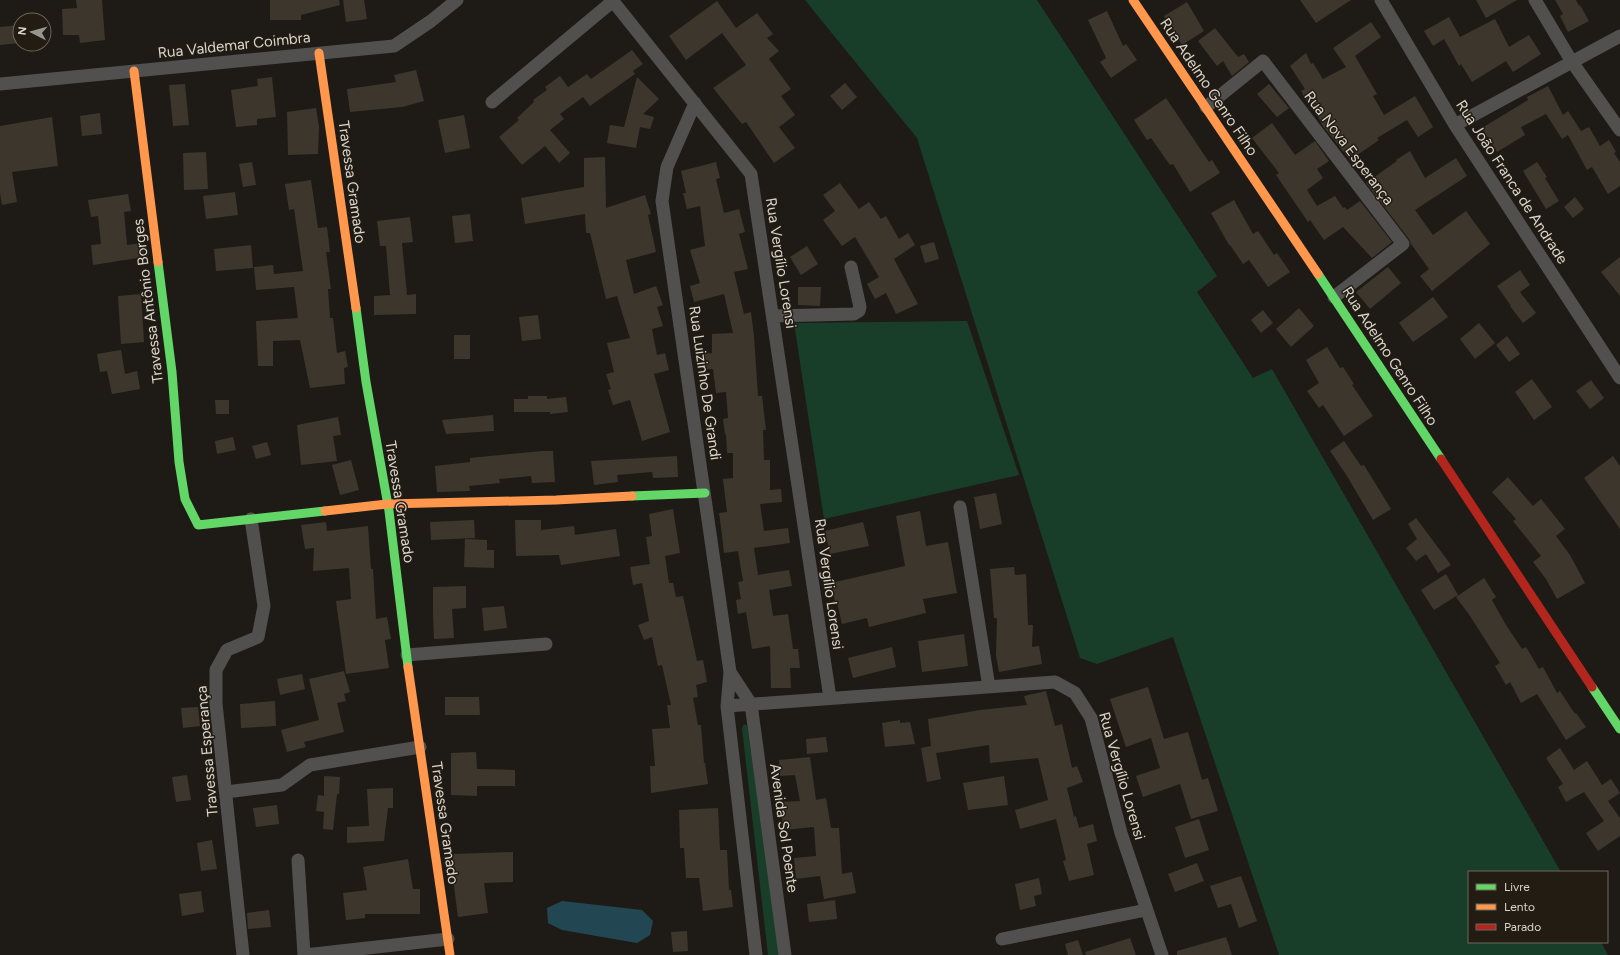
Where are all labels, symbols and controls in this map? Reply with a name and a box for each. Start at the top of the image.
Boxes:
north arrow [12,12,52,52]
street label: Rua Adelmo Genro Filho [1156,15,1262,159]
text: N [16,26,29,36]
street label: Rua Valdemar Coimbra [157,28,311,62]
street label: Rua Nova Esperança [1300,87,1398,209]
street label: Rua João Franca de Andrade [1452,97,1572,267]
street label: Travessa Gramado [335,120,370,245]
street label: Rua Vergílio Lorensi [762,196,800,330]
street label: Travessa Antônio Borges [129,218,167,384]
street label: Rua Adelmo Genro Filho [1338,283,1442,429]
street label: Rua Luizinho De Grandi [685,305,725,461]
street label: Travessa Gramado [381,440,419,565]
street label: Rua Vergílio Lorensi [811,517,847,651]
street label: Travessa Esperança [192,685,222,817]
street label: Rua Vergílio Lorensi [1095,710,1149,842]
street label: Travessa Gramado [428,761,463,886]
street label: Avenida Sol Poente [766,762,802,894]
legend [1468,871,1608,943]
text: Livre [1504,880,1530,894]
text: Lento [1504,900,1535,914]
text: Parado [1504,920,1541,934]

